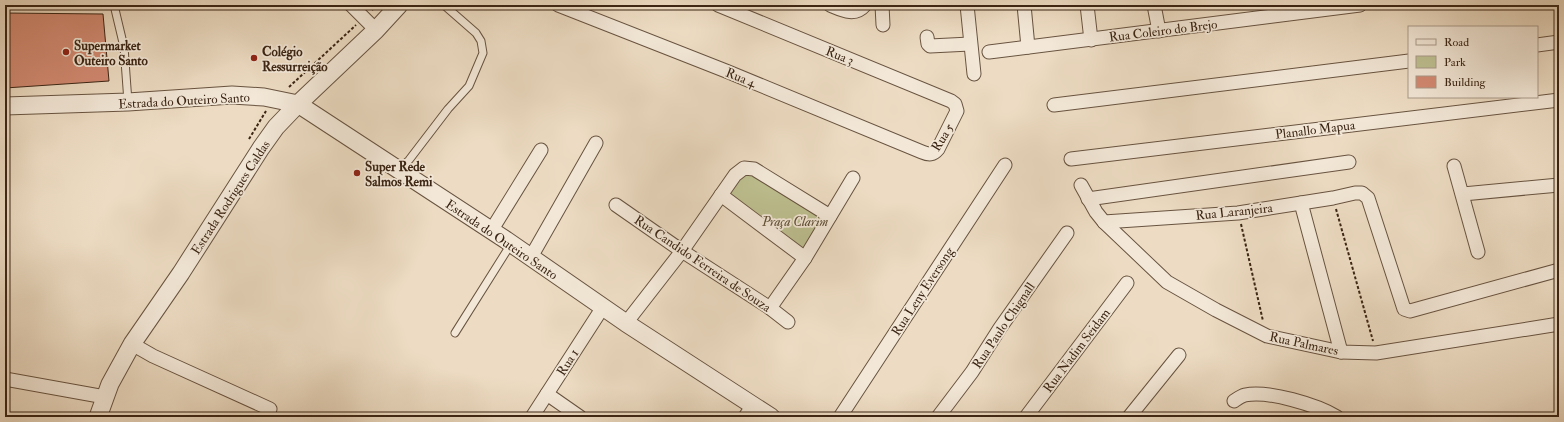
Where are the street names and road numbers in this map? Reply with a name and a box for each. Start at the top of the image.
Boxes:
street label: Rua Coleiro do Brejo [1108,16,1218,46]
street label: Rua 3 [823,43,856,69]
street label: Rua 4 [723,65,759,92]
street label: Estrada do Outeiro Santo [118,90,250,112]
street label: Planallo Mapua [1274,117,1357,144]
street label: Rua 5 [928,120,958,154]
street label: Estrada Rodrigues Caldas [188,137,274,258]
street label: Estrada do Outeiro Santo [442,196,561,283]
street label: Rua Laranjeira [1195,200,1274,224]
street label: Rua Candido Ferreira de Souza [631,212,775,316]
street label: Rua Leny Eversong [888,244,959,339]
street label: Rua Paulo Chignall [969,279,1039,372]
street label: Rua Nadim Seidam [1040,305,1114,396]
street label: Rua Palmares [1268,329,1340,359]
street label: Rua 1 [553,346,583,379]

